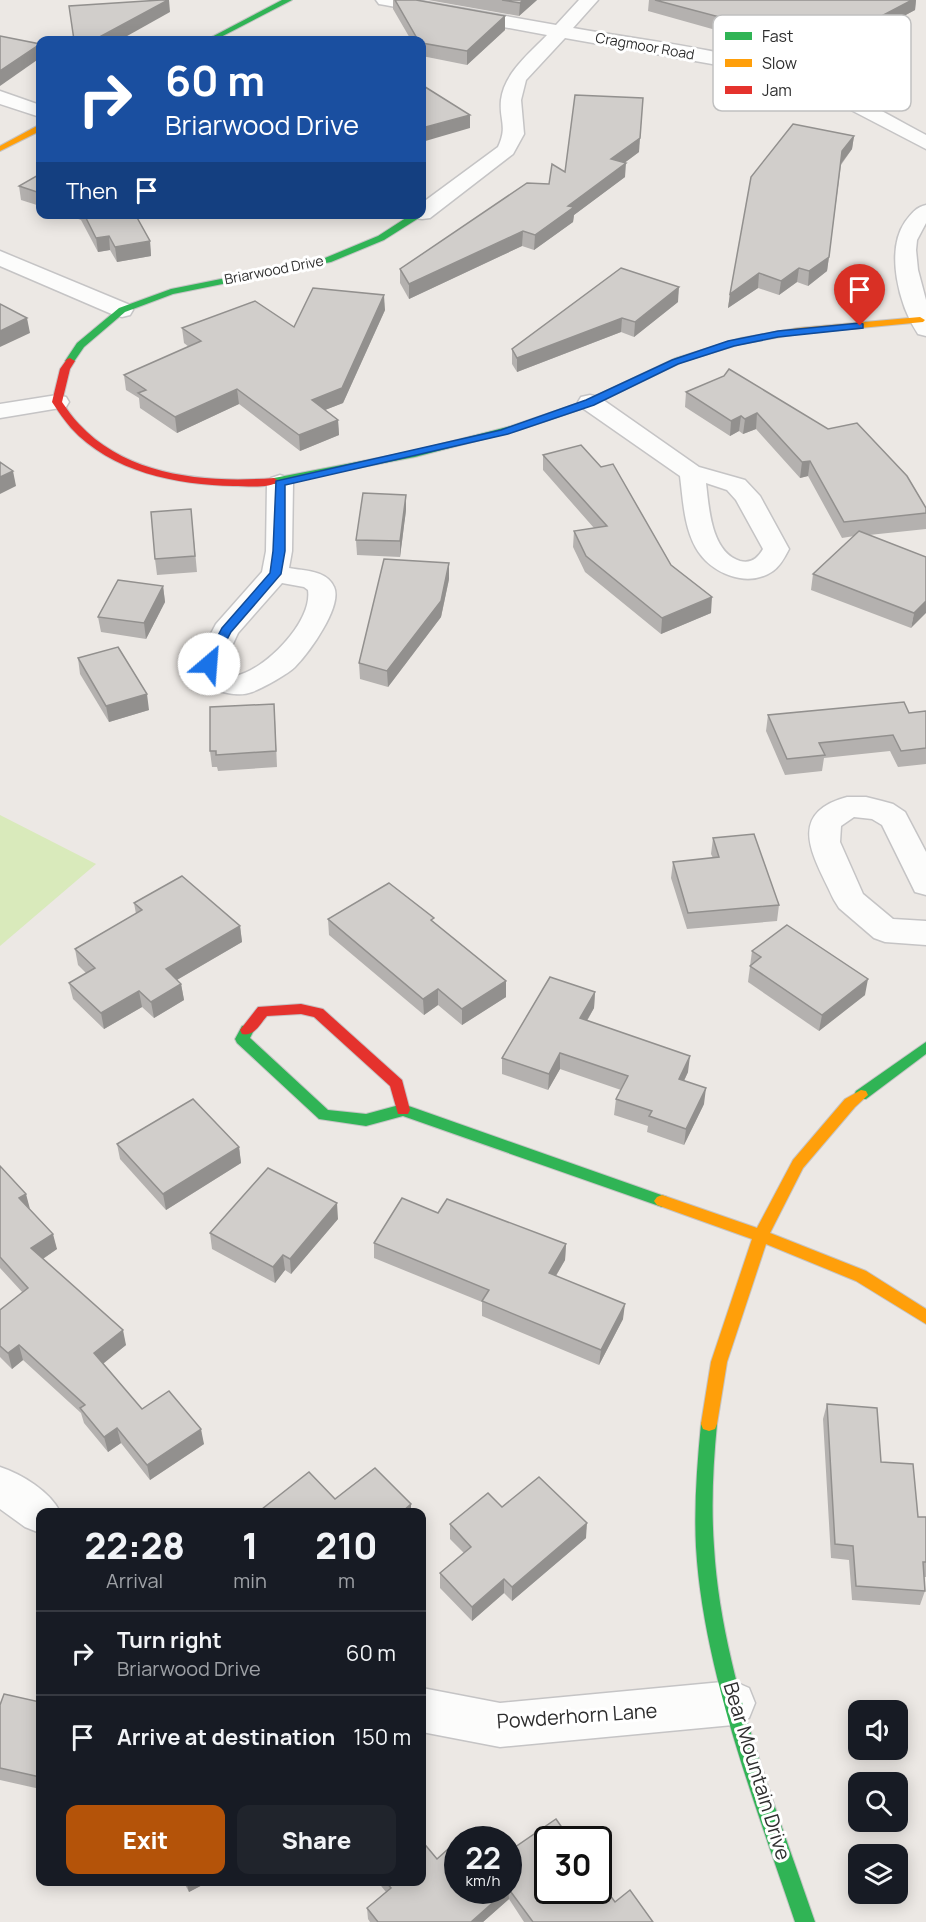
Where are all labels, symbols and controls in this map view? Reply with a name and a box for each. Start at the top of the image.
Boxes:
legend [713,15,911,111]
text: Fast [762,25,793,47]
street label: Cragmoor Road [594,27,696,64]
text: 60 m [165,51,265,109]
text: Slow [762,52,797,74]
icon: right [66,60,144,138]
text: Jam [762,79,792,101]
text: Briarwood Drive [165,106,359,143]
icon: arrive [130,174,163,207]
text: Then [66,176,118,206]
street label: Briarwood Drive [223,251,325,288]
pin [834,264,885,326]
icon: arrive [843,273,876,306]
position arrow [177,632,241,696]
text: 22:28 [84,1521,185,1570]
text: 1 [242,1521,258,1570]
text: 210 [315,1521,378,1570]
text: Arrival [106,1567,163,1594]
text: min [233,1567,267,1594]
text: m [338,1567,355,1594]
text: Turn right [117,1625,222,1655]
icon: right [66,1637,99,1670]
text: 60 m [346,1638,396,1668]
text: Briarwood Drive [117,1655,261,1682]
street label: Bear Mountain Drive [718,1678,797,1863]
street label: Powderhorn Lane [496,1696,658,1735]
map controls [848,1700,908,1904]
button: sound [848,1700,908,1760]
icon: arrive [66,1721,99,1754]
text: Arrive at destination [117,1722,335,1752]
text: 150 m [353,1722,411,1752]
button: search [848,1772,908,1832]
button: Exit [66,1805,225,1874]
button: Share [237,1805,396,1874]
speed limit sign: 30 [534,1826,612,1904]
text: 22 [465,1837,501,1878]
button: layers [848,1844,908,1904]
text: km/h [466,1870,500,1891]

